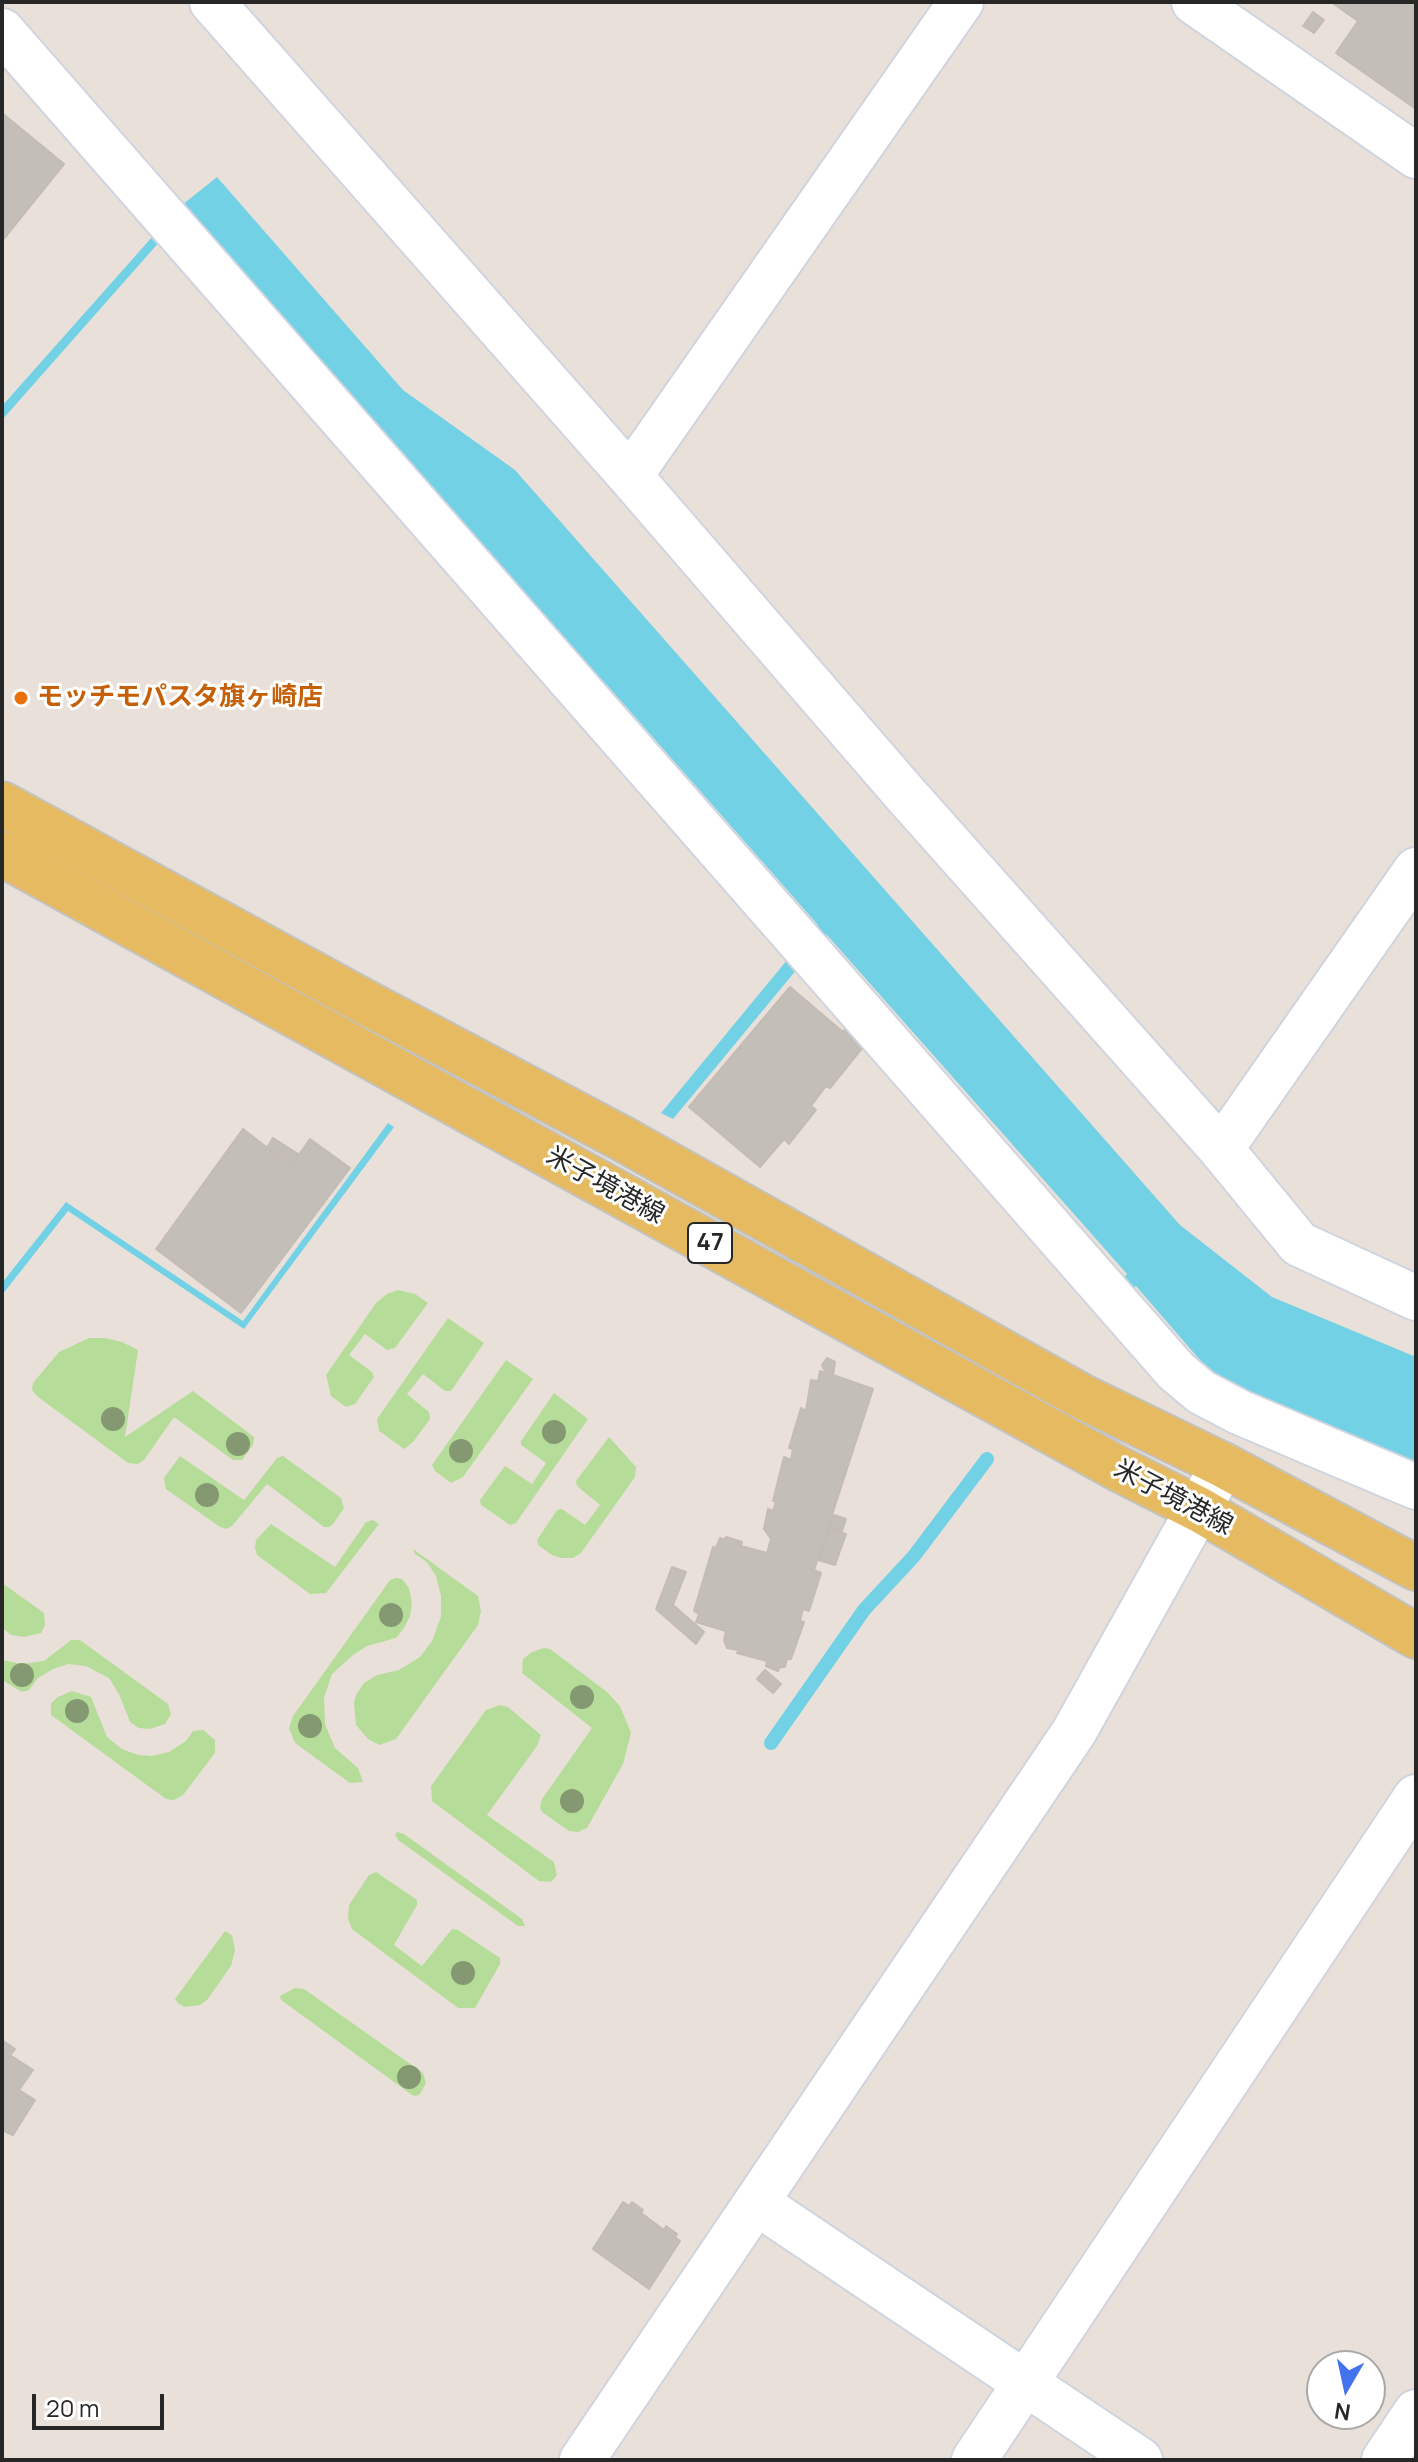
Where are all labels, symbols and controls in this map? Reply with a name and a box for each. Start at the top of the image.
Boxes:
place label: モッチモパスタ旗ヶ崎店 [37,682,323,714]
marker: モッチモパスタ旗ヶ崎店 [12,689,30,707]
street label: 米子境港線 [541,1141,669,1231]
road number: 47 [688,1223,732,1263]
street label: 米子境港線 [1108,1454,1238,1542]
north arrow [1306,2350,1386,2430]
scale bar [36,2378,168,2428]
text: 20 m [46,2391,99,2424]
text: N [1332,2396,1353,2428]

